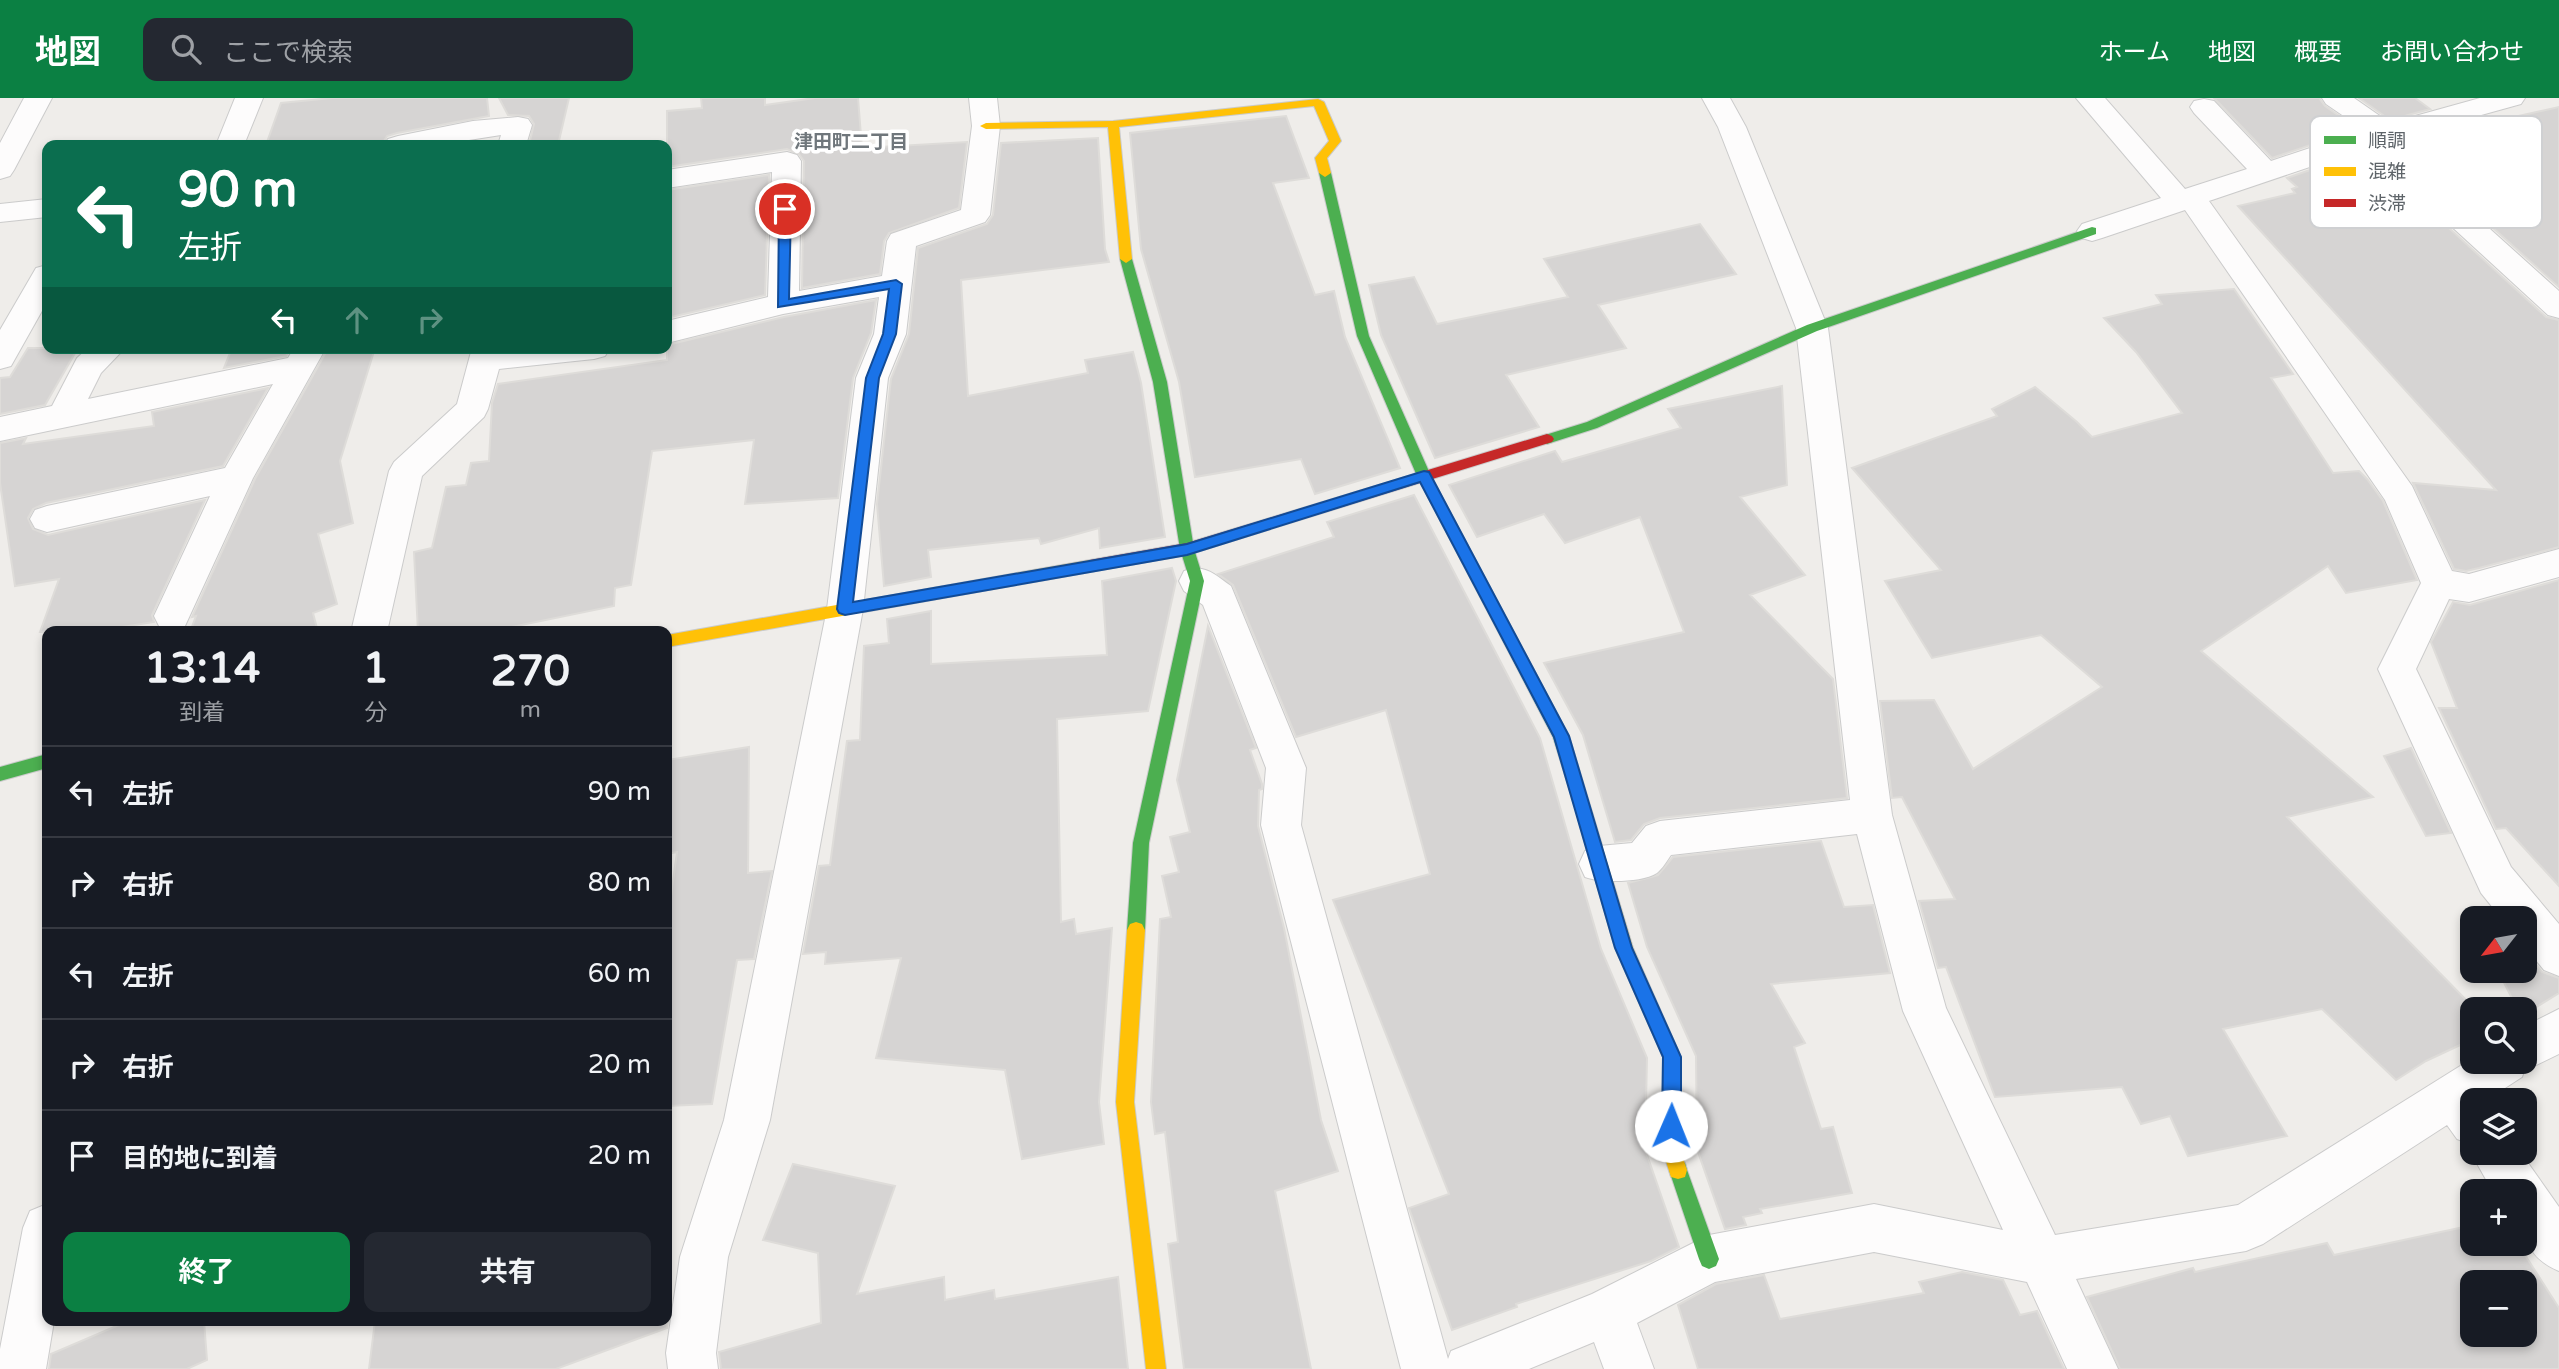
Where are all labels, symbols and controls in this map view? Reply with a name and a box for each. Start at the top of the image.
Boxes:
search box [143,18,633,81]
icon: search [167,30,205,68]
text: 地図 [35,33,101,72]
text: ここで検索 [223,37,353,68]
text: ホーム [2099,38,2170,67]
text: 地図 [2208,38,2256,67]
text: 概要 [2294,38,2342,67]
text: お問い合わせ [2380,38,2524,67]
legend [2310,116,2542,228]
text: 順調 [2368,130,2406,152]
district label: 津田町二丁目 [794,131,908,153]
text: 90 m [178,161,297,220]
text: 混雑 [2368,161,2406,183]
icon: left [63,168,154,259]
pin [755,179,815,239]
icon: arrive [766,190,804,228]
text: 渋滞 [2368,193,2406,215]
text: 左折 [178,229,242,267]
icon: left [265,301,303,339]
icon: ahead [338,301,376,339]
icon: right [411,301,449,339]
text: 13:14 [144,643,260,694]
text: 1 [362,643,389,694]
text: 270 [491,646,570,697]
text: m [520,696,541,724]
text: 到着 [179,699,225,727]
text: 分 [364,699,387,727]
icon: left [63,773,101,811]
text: 90 m [588,776,651,807]
text: 左折 [122,779,174,810]
icon: right [63,864,101,902]
text: 80 m [588,867,651,898]
text: 右折 [122,870,174,901]
north arrow [2460,906,2538,984]
map controls [2460,906,2537,1347]
icon: left [63,955,101,993]
text: 60 m [588,958,651,989]
text: 左折 [122,961,174,992]
button: search [2460,997,2537,1074]
icon: right [63,1046,101,1084]
text: 20 m [588,1049,651,1080]
text: 右折 [122,1052,174,1083]
button: layers [2460,1088,2537,1165]
position arrow [1634,1089,1708,1163]
icon: arrive [63,1137,101,1175]
text: 20 m [588,1140,651,1171]
text: 目的地に到着 [122,1143,278,1174]
button: + [2460,1179,2537,1256]
button: 終了 [63,1232,350,1312]
button: 共有 [364,1232,651,1312]
button: − [2460,1270,2537,1347]

